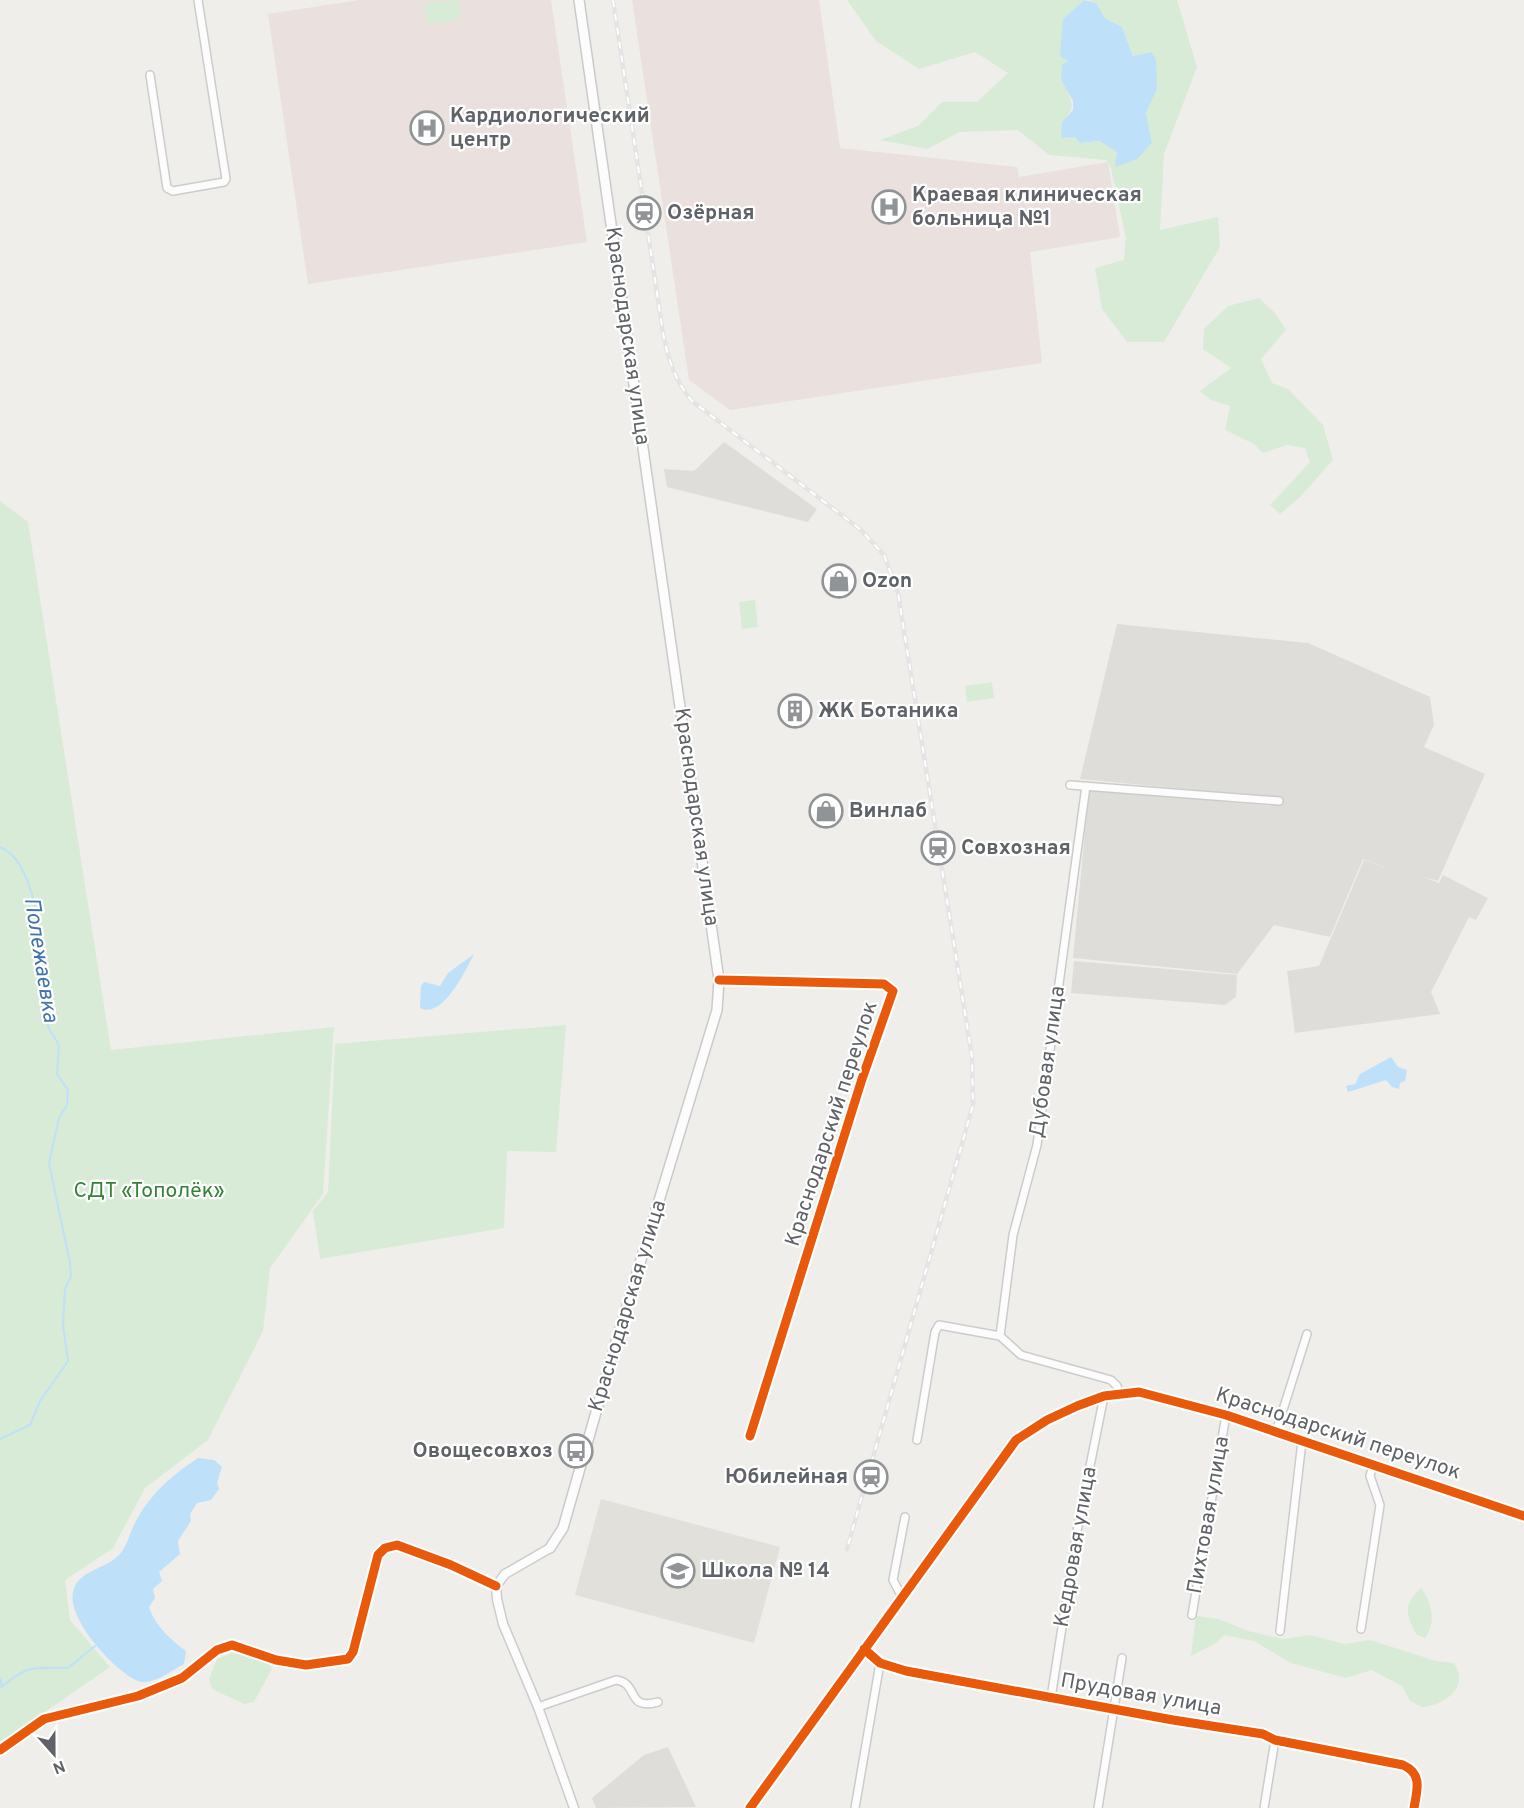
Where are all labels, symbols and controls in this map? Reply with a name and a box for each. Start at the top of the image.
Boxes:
place label: Кардиологический центр [450,103,650,154]
hospital icon: Кардиологический центр [409,110,445,146]
place label: Краевая клиническая больница №1 [912,182,1142,233]
hospital icon: Краевая клиническая больница №1 [871,189,907,225]
station icon: Озёрная [626,195,662,231]
place label: Озёрная [667,200,755,227]
street label: Краснодарская улица [598,225,656,447]
shop icon: Ozon [821,563,857,599]
place label: Ozon [862,568,912,595]
building icon: ЖК Ботаника [777,693,813,729]
place label: ЖК Ботаника [818,698,959,725]
street label: Краснодарская улица [667,706,725,928]
shop icon: Винлаб [808,793,844,829]
place label: Винлаб [849,798,927,825]
station icon: Совхозная [920,830,956,866]
place label: Совхозная [961,835,1071,862]
water label: Полежаевка [17,896,63,1025]
street label: Дубовая улица [1024,984,1072,1140]
street label: Краснодарский переулок [780,998,884,1250]
park label: СДТ «Тополёк» [73,1178,225,1205]
street label: Краснодарская улица [583,1197,673,1415]
street label: Краснодарский переулок [1212,1382,1464,1486]
bus stop icon: Овощесовхоз [558,1433,594,1469]
street label: Пихтовая улица [1182,1434,1236,1596]
place label: Овощесовхоз [413,1438,553,1465]
station icon: Юбилейная [853,1459,889,1495]
place label: Юбилейная [725,1464,848,1491]
street label: Кедровая улица [1049,1465,1103,1629]
school or university icon: Школа № 14 [660,1553,696,1589]
place label: Школа № 14 [701,1558,830,1585]
street label: Прудовая улица [1058,1668,1224,1722]
north arrow [24,1724,84,1784]
text: N [50,1755,68,1778]

